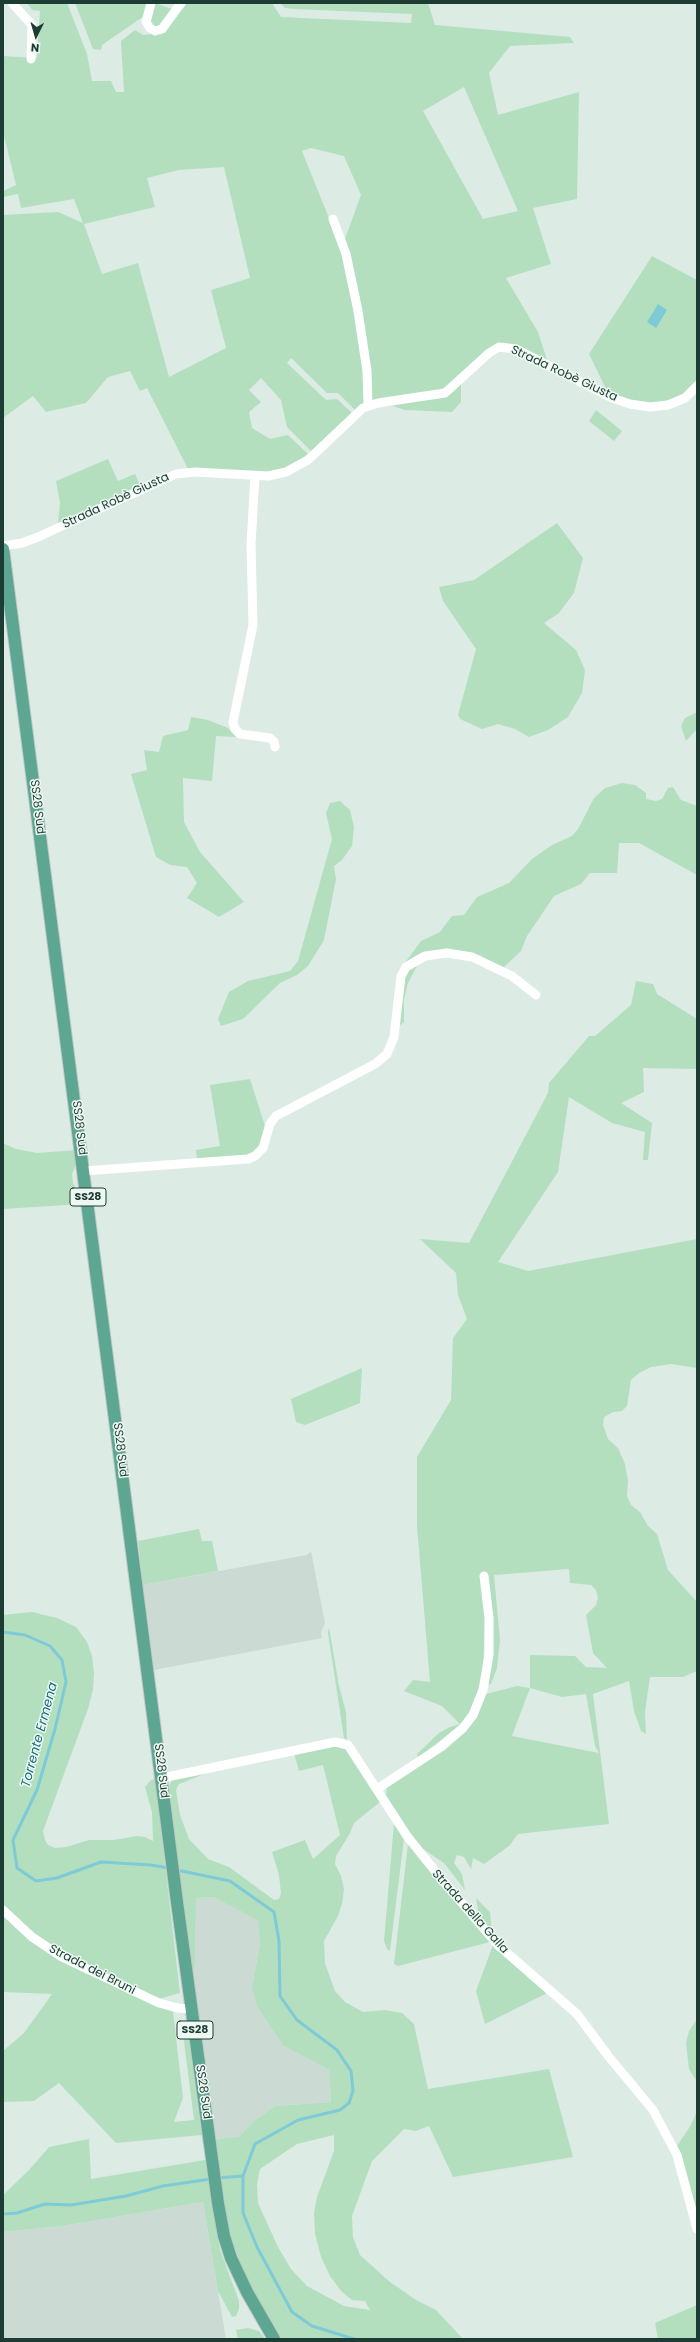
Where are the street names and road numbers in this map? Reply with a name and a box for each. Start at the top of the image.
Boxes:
street label: Strada Robè Giusta [508,343,620,405]
street label: Strada Robè Giusta [60,470,172,532]
street label: SS28 Sud [27,779,47,835]
street label: SS28 Sud [69,1100,89,1156]
road number: SS28 [70,1188,106,1206]
street label: SS28 Sud [110,1422,130,1478]
street label: SS28 Sud [151,1743,171,1799]
street label: Strada della Galla [429,1867,511,1957]
street label: Strada dei Bruni [46,1942,138,1998]
road number: SS28 [177,2021,213,2039]
street label: SS28 Sud [192,2064,214,2120]

